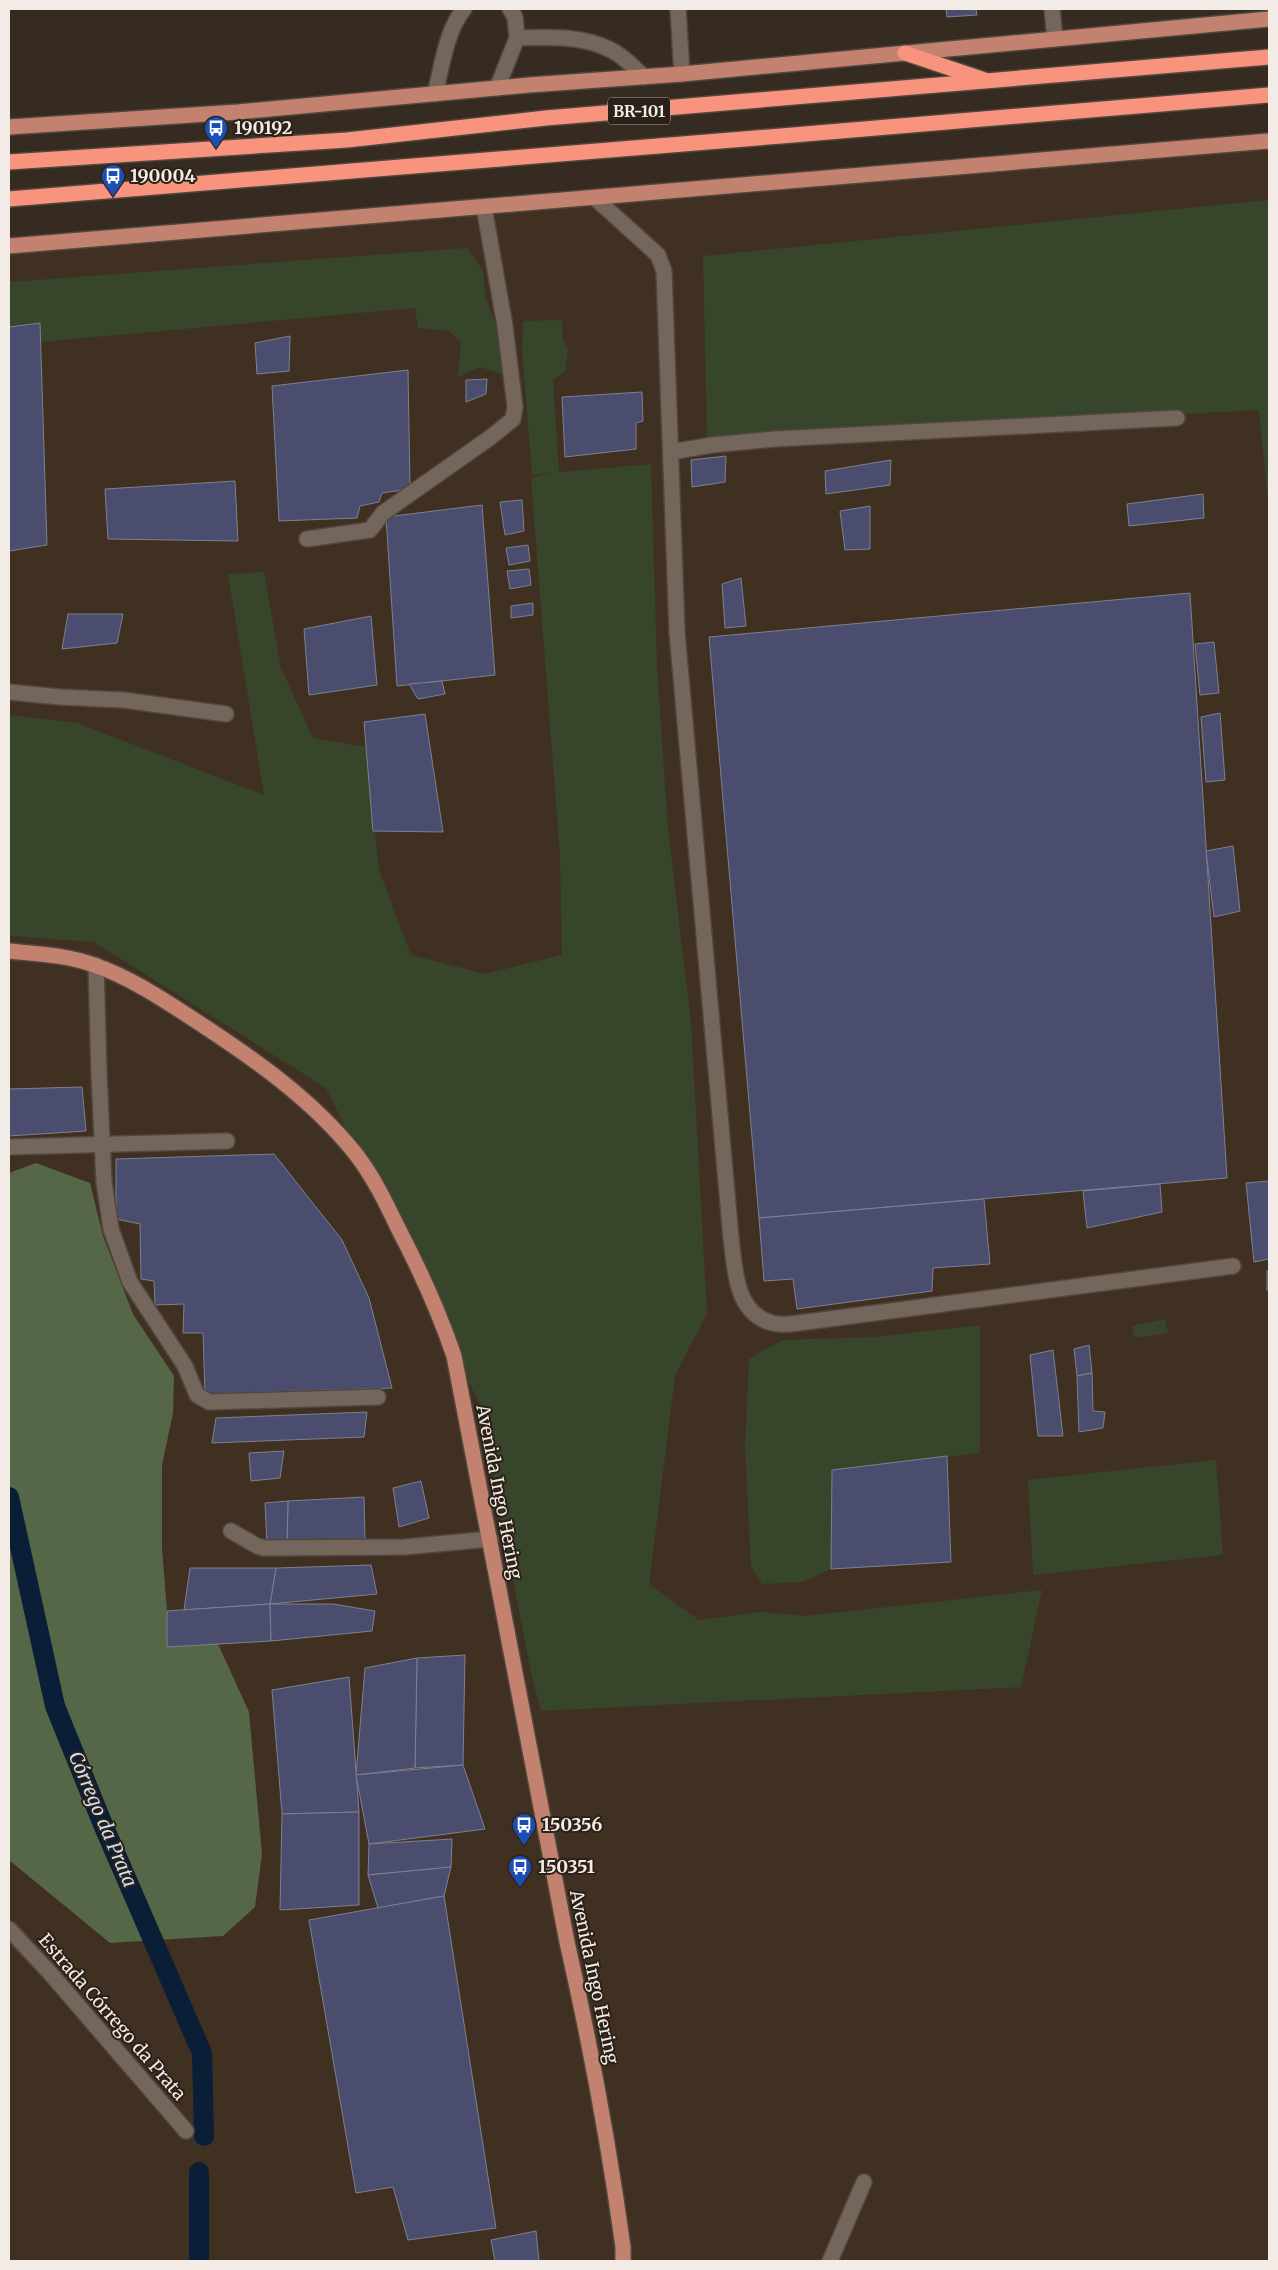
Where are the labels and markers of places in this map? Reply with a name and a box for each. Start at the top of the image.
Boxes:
bus stop icon: 190192 [203,115,229,149]
place label: 190192 [234,116,292,139]
bus stop icon: 190004 [100,163,126,197]
place label: 190004 [130,164,196,187]
bus stop icon: 150356 [511,1812,537,1846]
place label: 150356 [542,1813,602,1836]
bus stop icon: 150351 [507,1854,533,1888]
place label: 150351 [538,1855,595,1878]

